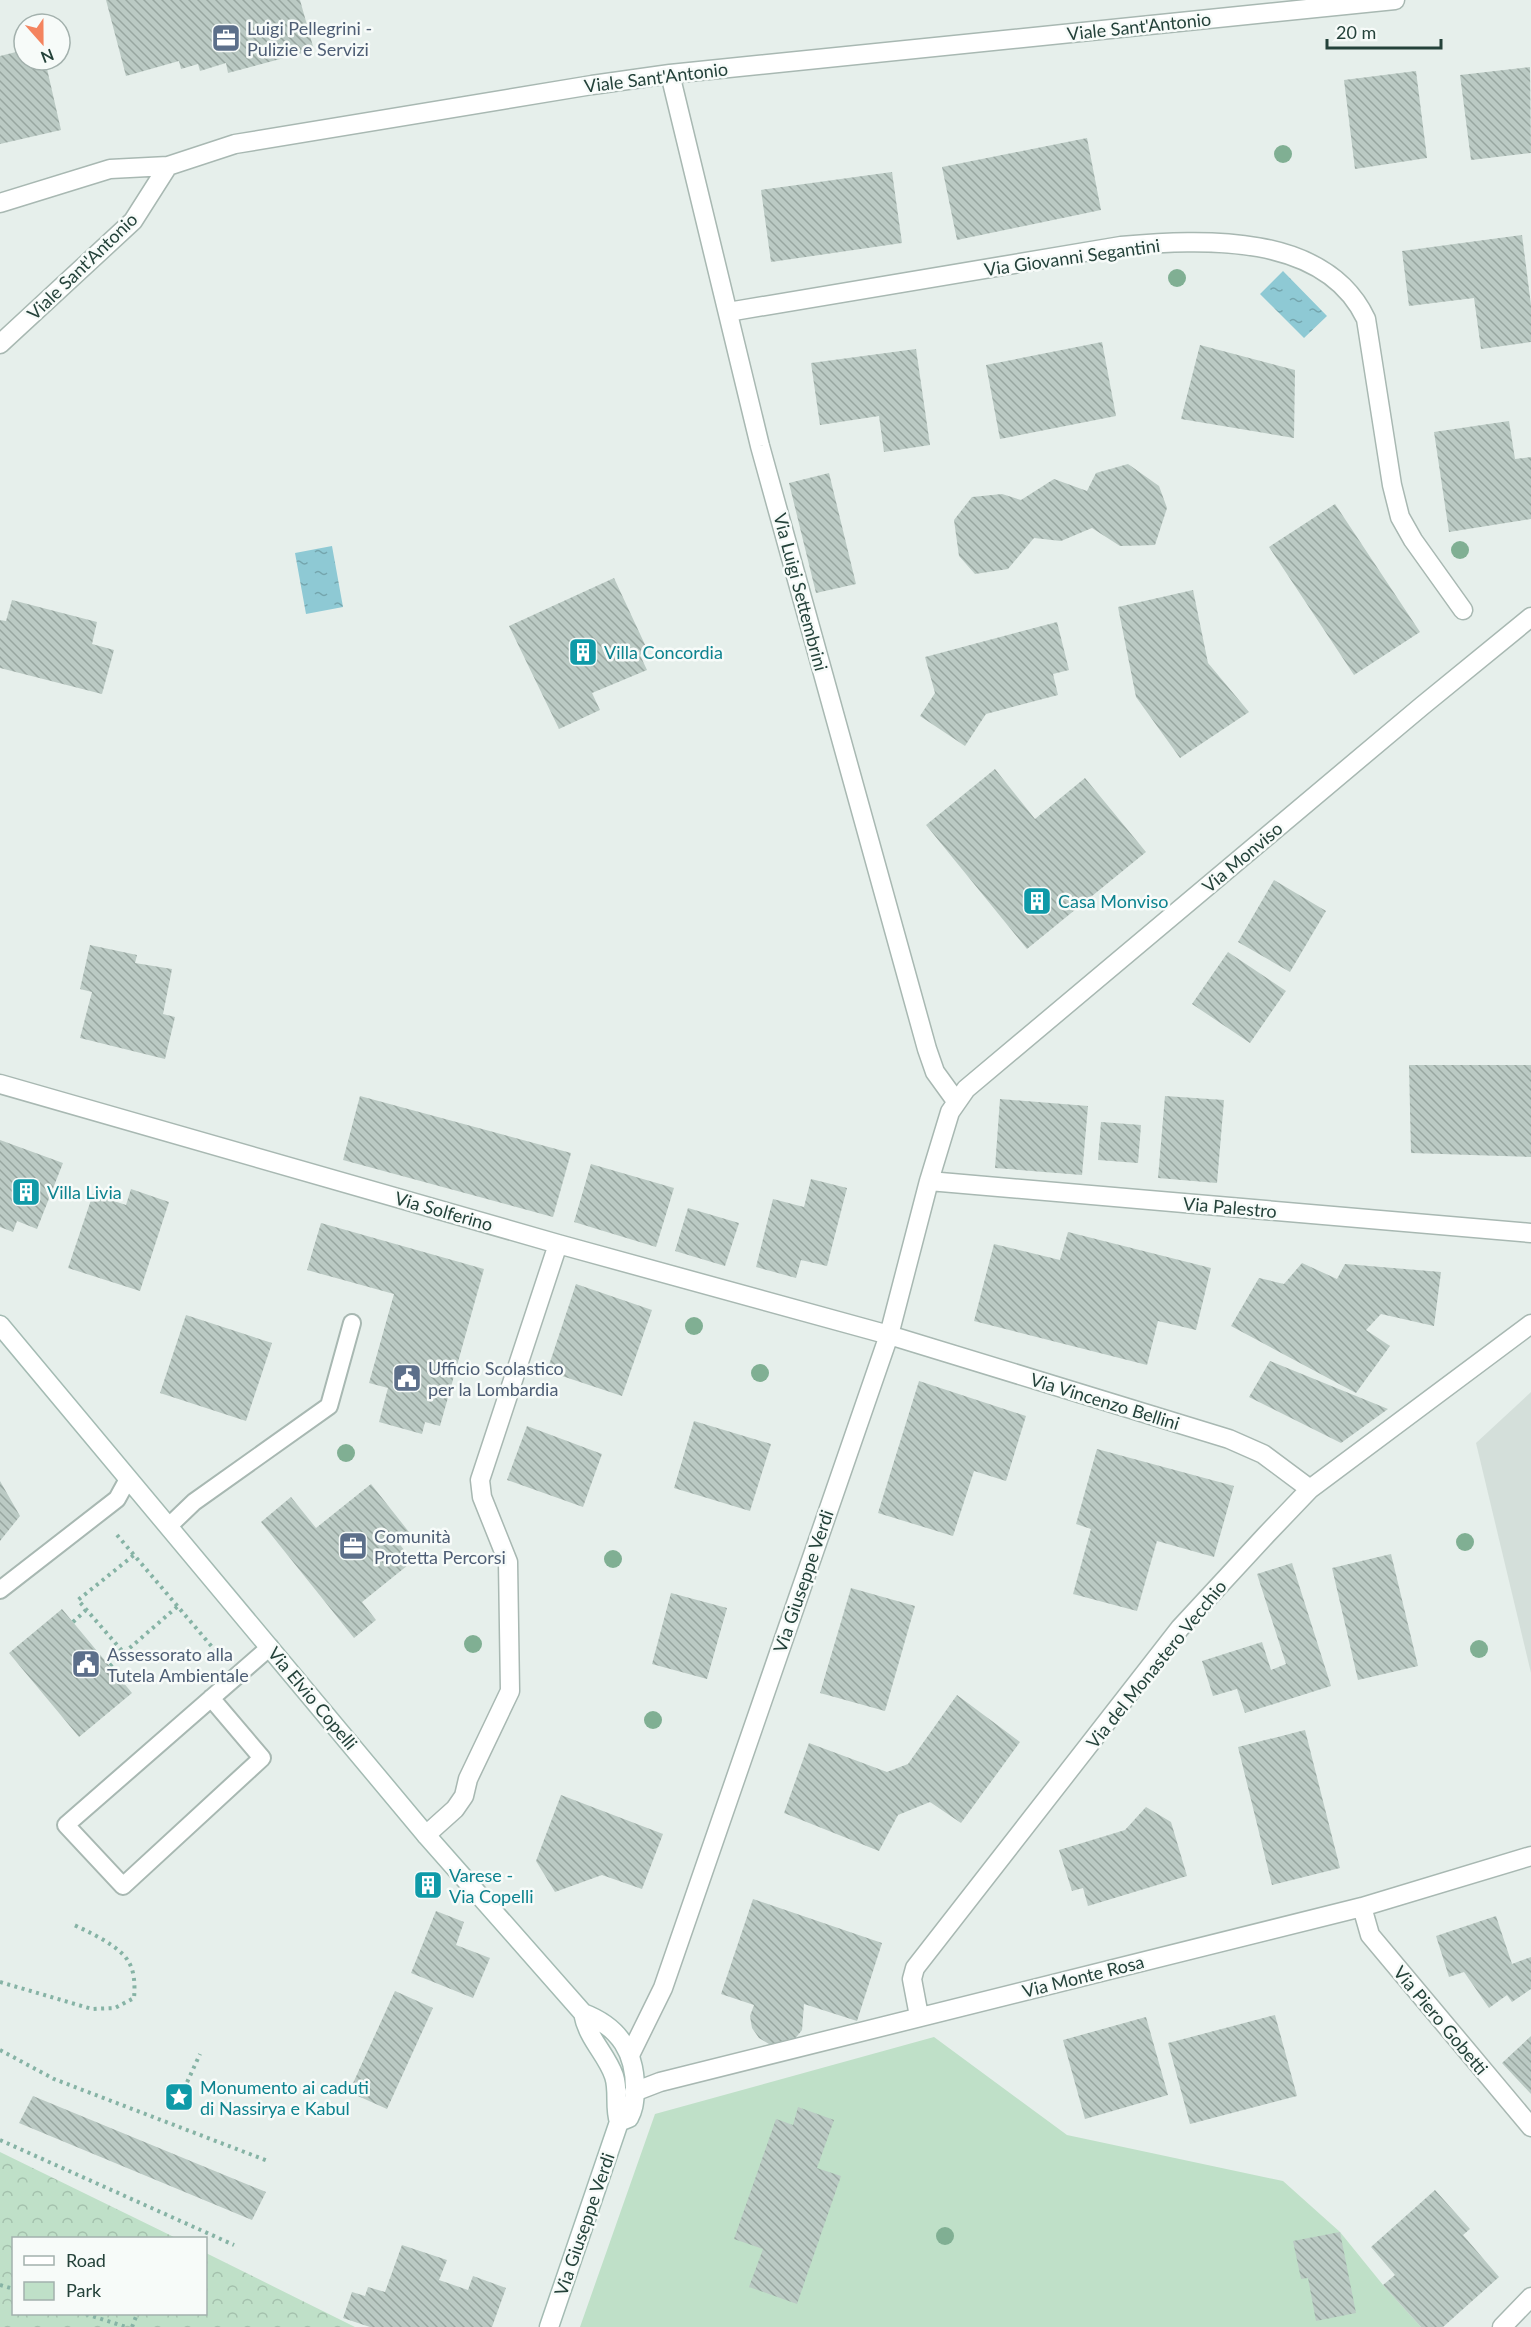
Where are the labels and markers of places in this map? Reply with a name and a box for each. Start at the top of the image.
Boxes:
place label: Luigi Pellegrini - Pulizie e Servizi [247,17,372,60]
office icon: Luigi Pellegrini - Pulizie e Servizi [210,22,242,54]
building icon: Villa Concordia [567,636,599,668]
place label: Villa Concordia [604,641,723,663]
building icon: Casa Monviso [1021,885,1053,917]
place label: Casa Monviso [1058,890,1168,912]
building icon: Villa Livia [10,1176,42,1208]
place label: Villa Livia [47,1181,122,1203]
place label: Ufficio Scolastico per la Lombardia [428,1357,564,1400]
public building icon: Ufficio Scolastico per la Lombardia [391,1362,423,1394]
place label: Comunità Protetta Percorsi [374,1525,506,1568]
office icon: Comunità Protetta Percorsi [337,1530,369,1562]
place label: Assessorato alla Tutela Ambientale [107,1643,249,1686]
public building icon: Assessorato alla Tutela Ambientale [70,1648,102,1680]
place label: Varese - Via Copelli [449,1864,534,1907]
building icon: Varese - Via Copelli [412,1869,444,1901]
place label: Monumento ai caduti di Nassirya e Kabul [200,2076,369,2119]
place icon: Monumento ai caduti di Nassirya e Kabul [163,2081,195,2113]

